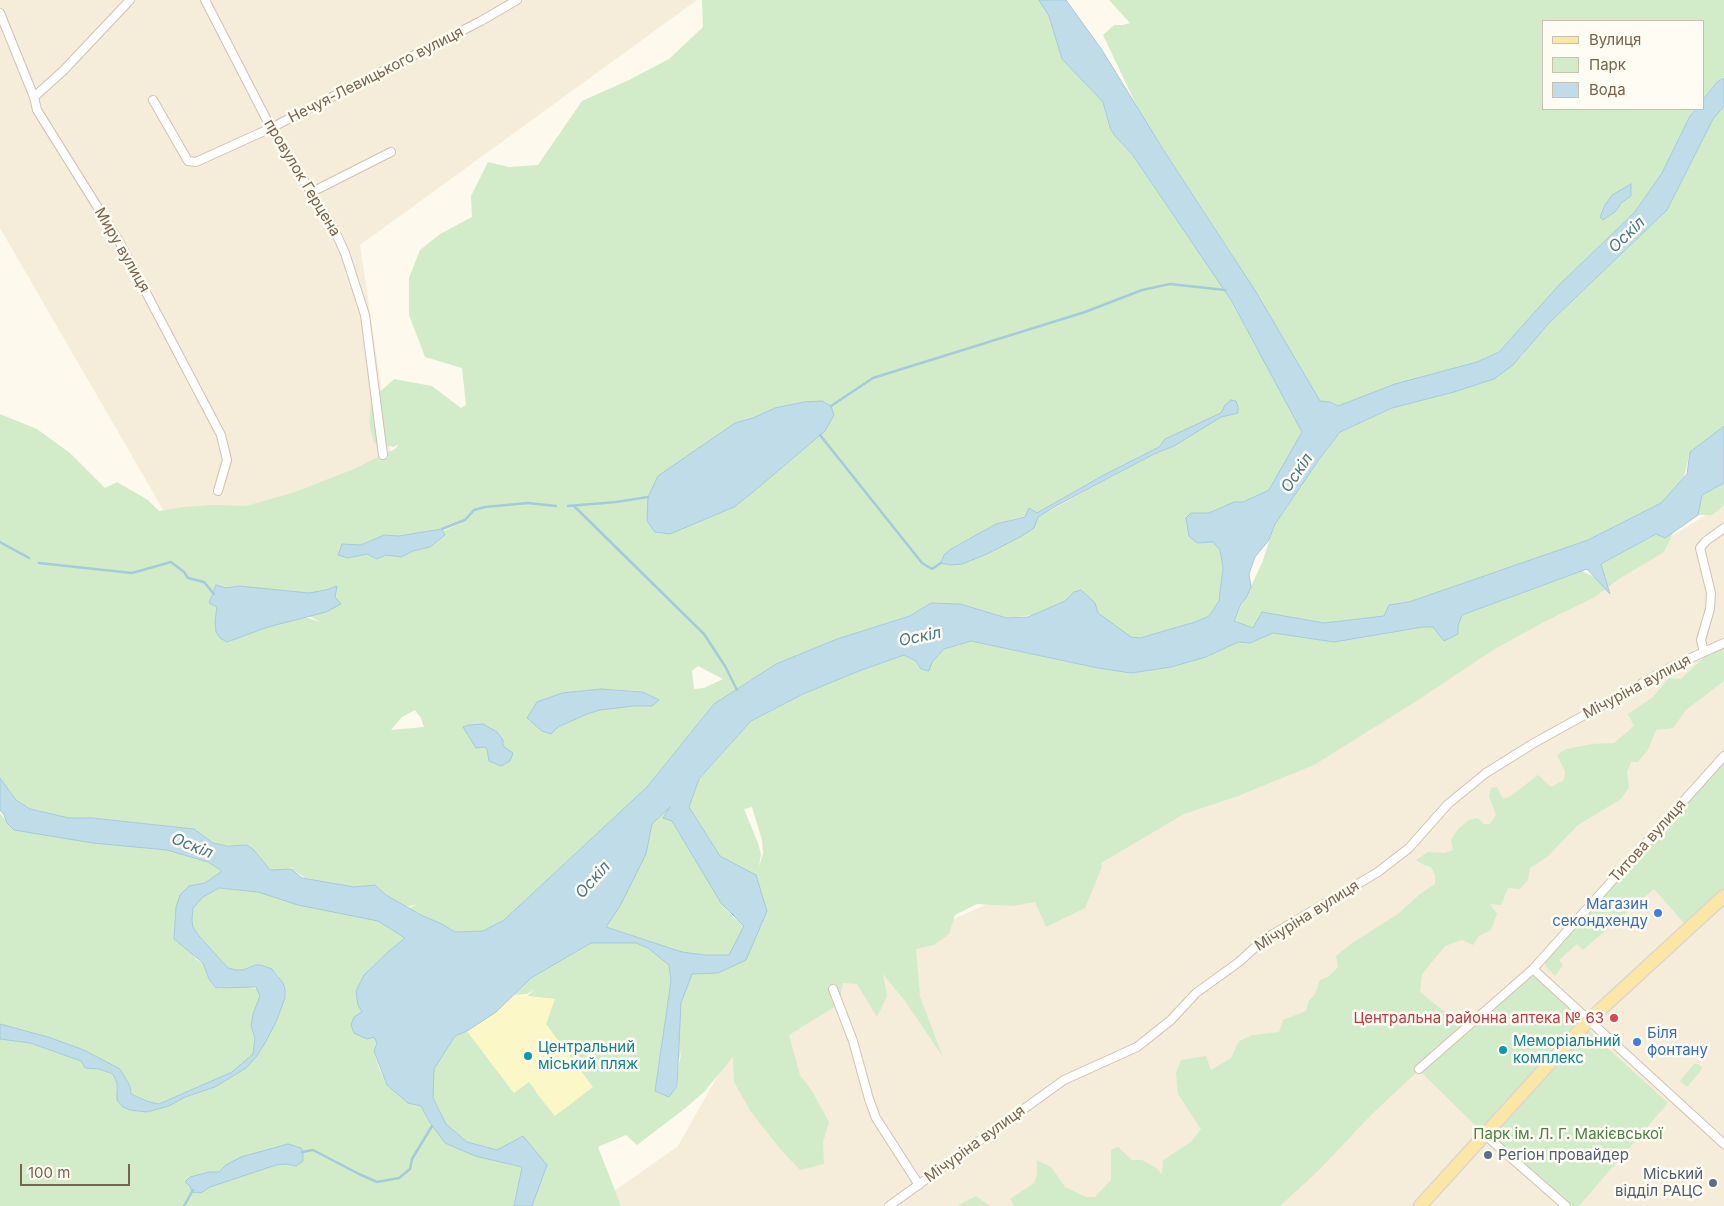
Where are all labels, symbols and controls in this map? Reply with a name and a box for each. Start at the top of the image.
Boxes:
legend [1542,20,1704,110]
street label: Нечуя-Левицького вулиця [285,23,467,127]
text: Вулиця [1589,30,1641,49]
text: Парк [1589,55,1626,74]
text: Вода [1589,80,1626,99]
street label: провулок Герцена [260,116,344,240]
street label: Миру вулиця [90,204,154,296]
water label: Оскіл [1605,213,1649,257]
water label: Оскіл [1277,450,1317,496]
water label: Оскіл [897,623,943,651]
street label: Мічуріна вулиця [1580,651,1694,723]
street label: Титова вулиця [1606,796,1690,886]
water label: Оскіл [168,829,216,863]
water label: Оскіл [571,858,615,902]
street label: Мічуріна вулиця [1252,877,1362,955]
place label: Магазин секондхенду [1552,895,1648,930]
marker: Магазин секондхенду [1652,907,1664,919]
place label: Центральна районна аптека № 63 [1353,1009,1604,1027]
marker: Центральна районна аптека № 63 [1608,1012,1620,1024]
place label: Біля фонтану [1647,1024,1708,1059]
place label: Меморіальний комплекс [1513,1032,1621,1067]
marker: Біля фонтану [1631,1036,1643,1048]
place label: Центральний міський пляж [538,1038,638,1073]
marker: Меморіальний комплекс [1497,1044,1509,1056]
marker: Центральний міський пляж [522,1050,534,1062]
street label: Мічуріна вулиця [921,1102,1029,1186]
park label: Парк ім. Л. Г. Макієвської [1473,1125,1663,1143]
place label: Регіон провайдер [1498,1146,1629,1164]
marker: Регіон провайдер [1482,1149,1494,1161]
scale bar [22,1154,132,1186]
text: 100 m [28,1163,70,1182]
place label: Міський відділ РАЦС [1615,1165,1703,1200]
marker: Міський відділ РАЦС [1707,1177,1719,1189]

